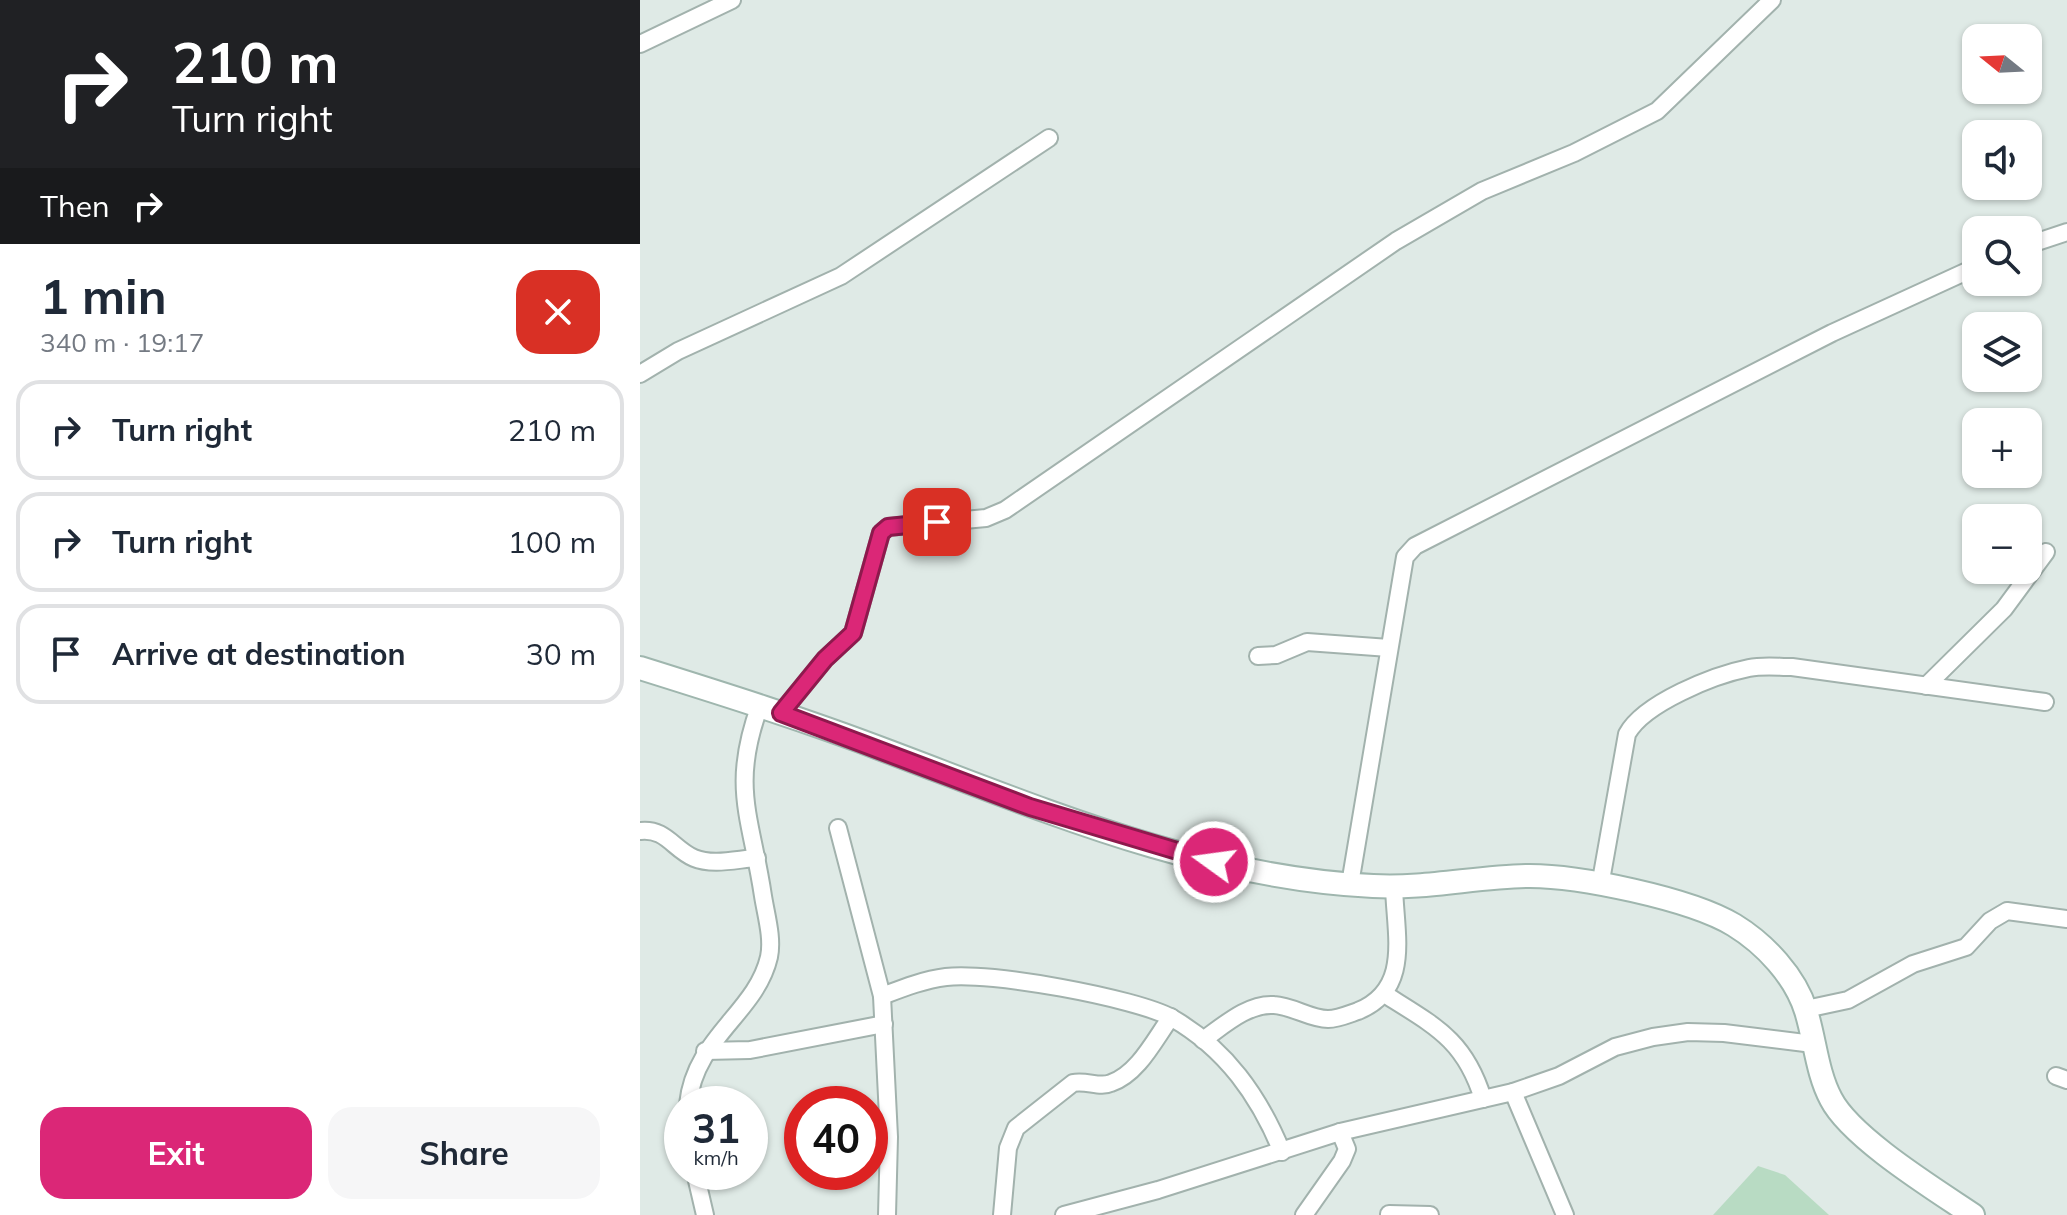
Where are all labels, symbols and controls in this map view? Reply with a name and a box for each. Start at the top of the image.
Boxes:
north arrow [1962,24,2042,104]
map controls [1962,24,2042,584]
text: 210 m [172,27,339,97]
icon: right [40,32,144,136]
text: Turn right [172,96,333,141]
button: sound [1962,120,2042,200]
icon: right [126,184,170,228]
text: Then [40,187,110,225]
button: search [1962,216,2042,296]
text: 1 min [40,266,167,326]
button: close [516,270,600,354]
button: layers [1962,312,2042,392]
text: 340 m · 19:17 [40,326,204,359]
icon: right [44,408,88,452]
button: + [1962,408,2042,488]
text: Turn right [112,411,252,449]
text: 210 m [508,411,596,449]
pin [903,488,971,556]
icon: arrive [915,500,959,544]
button: − [1962,504,2042,584]
icon: right [44,520,88,564]
text: Turn right [112,523,252,561]
text: 100 m [508,523,596,561]
icon: arrive [44,632,88,676]
text: Arrive at destination [112,635,406,673]
text: 30 m [526,635,596,673]
position arrow [1172,820,1256,904]
speed limit sign: 40 [784,1086,888,1190]
text: 31 [692,1103,740,1153]
button: Exit [40,1107,312,1199]
button: Share [328,1107,600,1199]
text: km/h [693,1145,739,1170]

